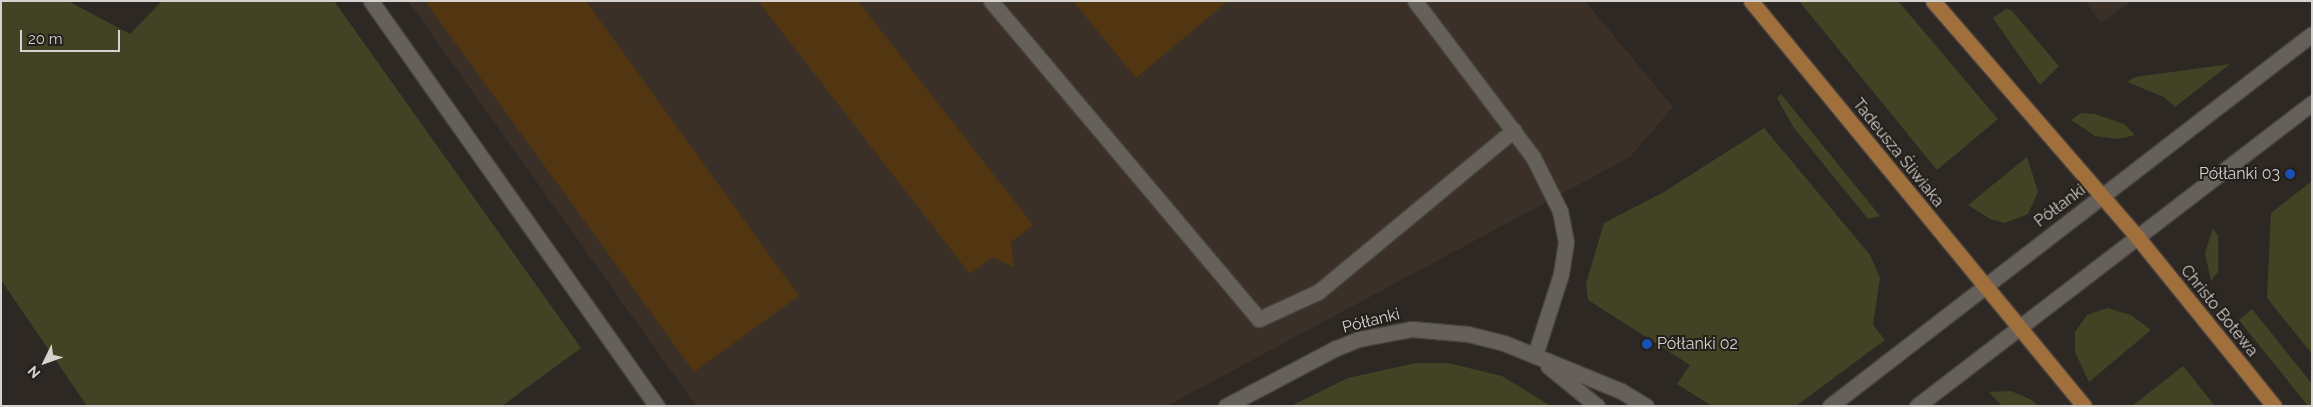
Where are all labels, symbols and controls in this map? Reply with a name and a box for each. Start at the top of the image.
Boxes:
scale bar [22,20,122,52]
text: 20 m [28,30,63,48]
street label: Tadeusza Śliwiaka [1848,95,1948,211]
place label: Półłanki 03 [2199,164,2280,184]
marker: Półłanki 03 [2284,168,2296,180]
street label: Półłanki [2031,181,2089,231]
street label: Christo Botewa [2176,261,2262,361]
street label: Półłanki [1340,305,1402,337]
place label: Półłanki 02 [1657,334,1738,354]
north arrow [20,337,70,387]
marker: Półłanki 02 [1641,338,1653,350]
text: N [24,363,43,381]

